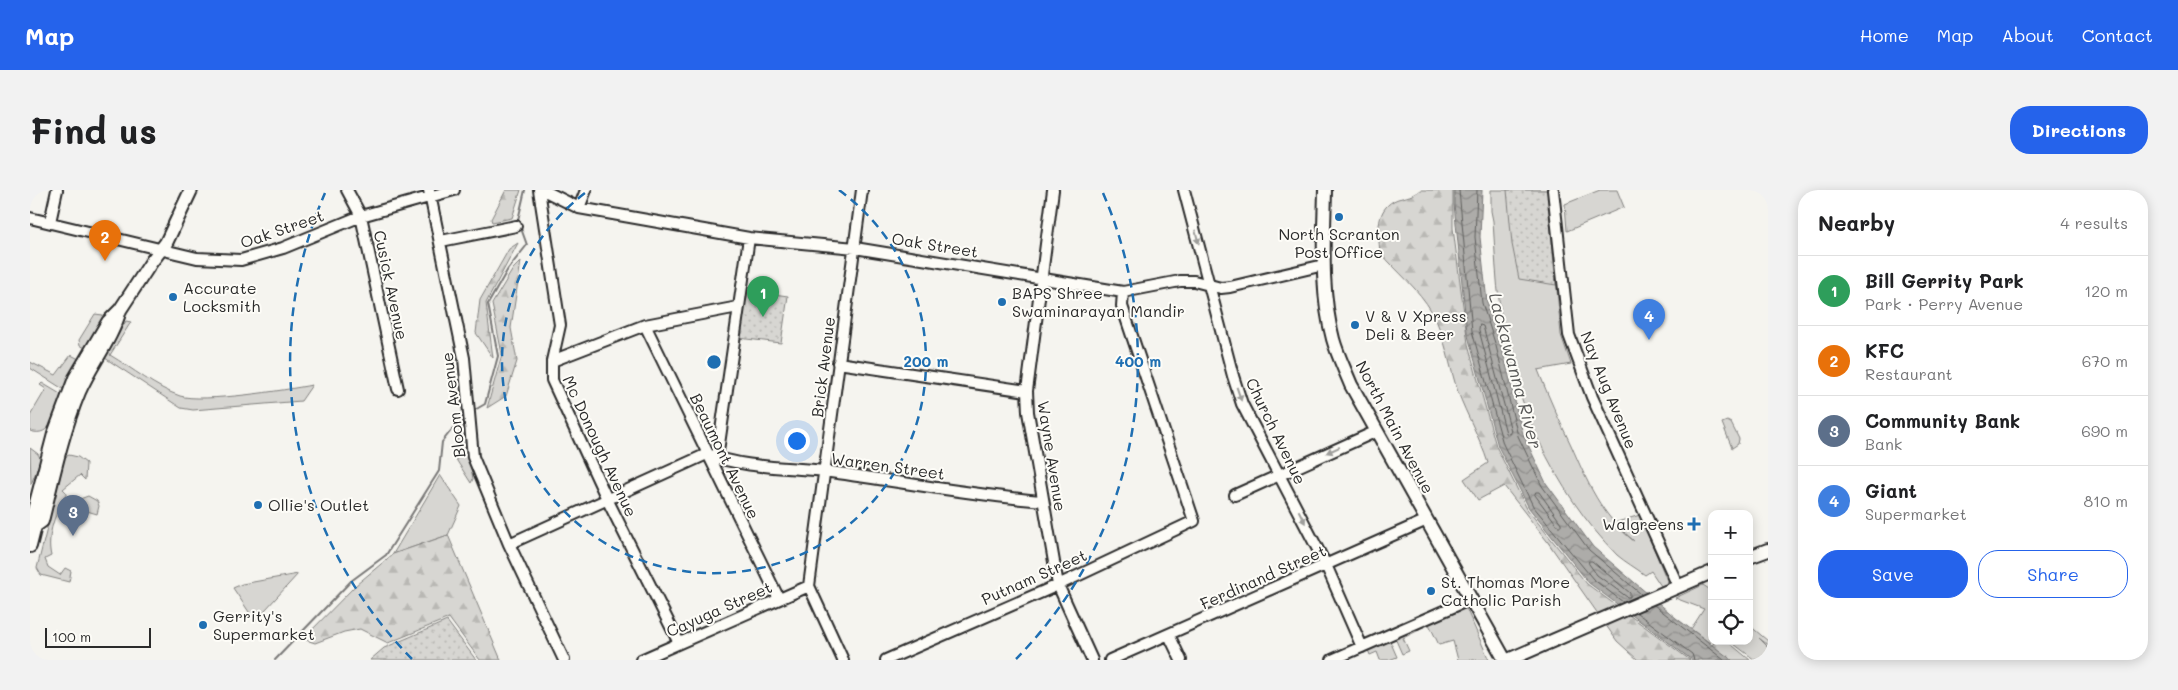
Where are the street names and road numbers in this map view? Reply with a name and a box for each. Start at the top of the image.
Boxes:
street label: Oak Street [237,204,326,253]
street label: Oak Street [890,227,980,262]
street label: Cusick Avenue [370,228,413,341]
street label: Brick Avenue [806,315,839,418]
street label: Nay Aug Avenue [1576,328,1643,452]
street label: Bloom Avenue [436,351,469,459]
street label: North Main Avenue [1352,357,1439,497]
street label: Mc Donough Avenue [558,372,642,520]
street label: Church Avenue [1242,374,1311,488]
street label: Beaumont Avenue [686,390,765,522]
street label: Wayne Avenue [1033,399,1072,513]
street label: Warren Street [830,447,946,484]
street label: Ferdinand Street [1196,539,1329,614]
street label: Putnam Street [978,544,1090,609]
street label: Cayuga Street [663,576,775,641]

